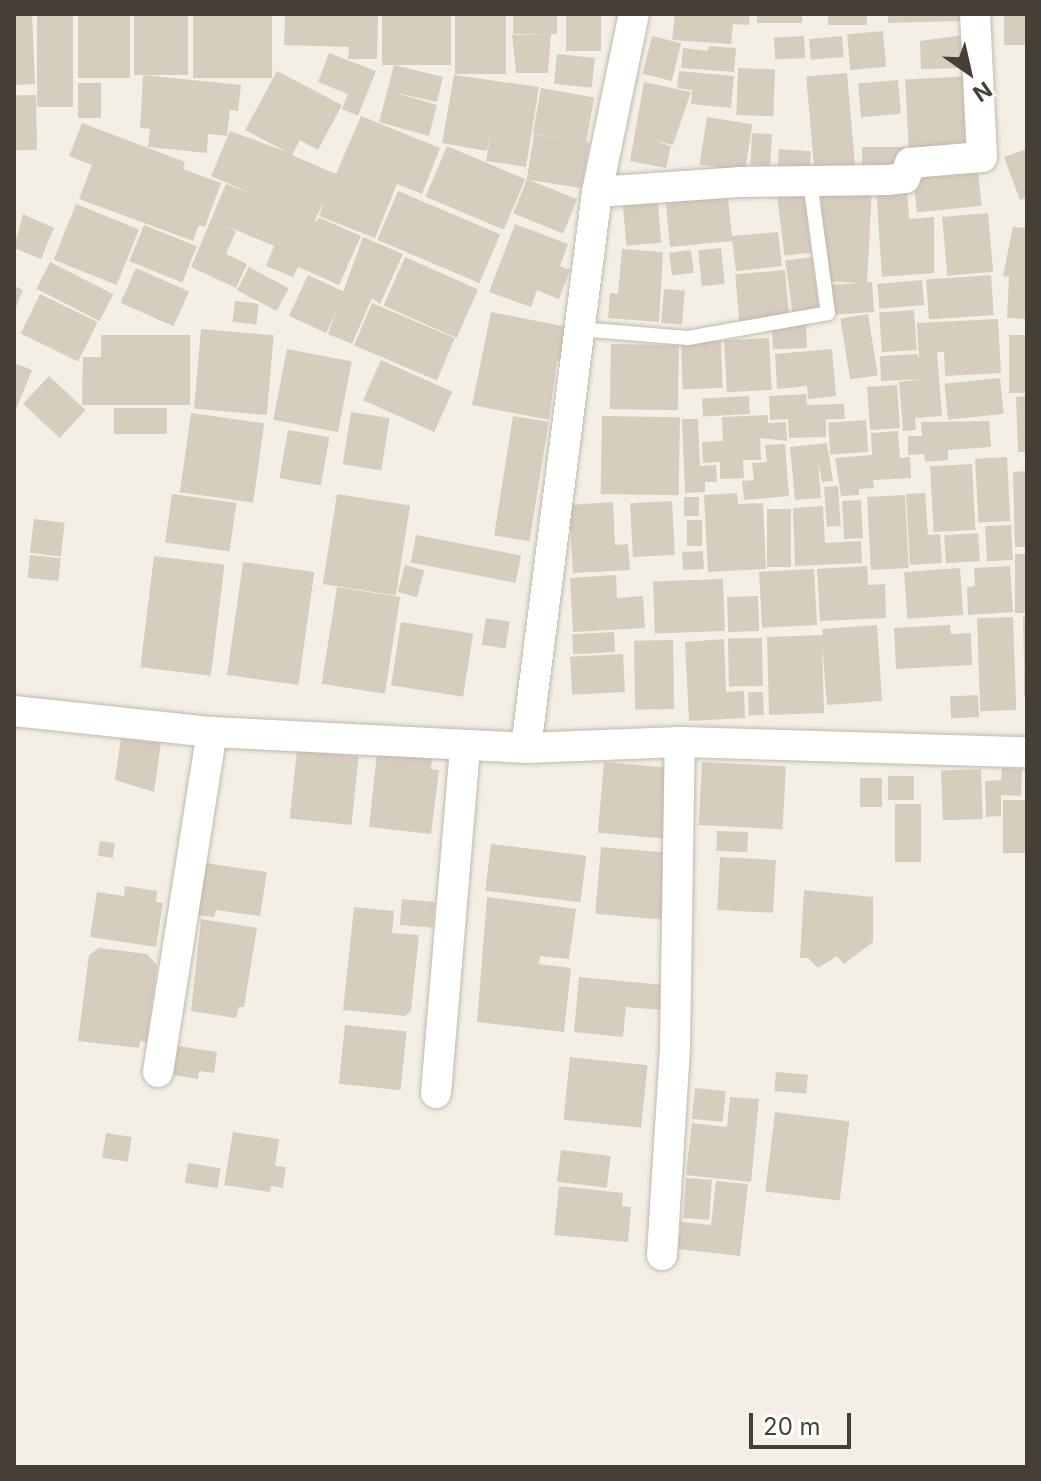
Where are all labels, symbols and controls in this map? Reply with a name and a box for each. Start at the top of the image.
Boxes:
north arrow [929,32,1009,112]
text: N [968,76,997,107]
scale bar [753,1397,855,1447]
text: 20 m [763,1412,821,1441]

